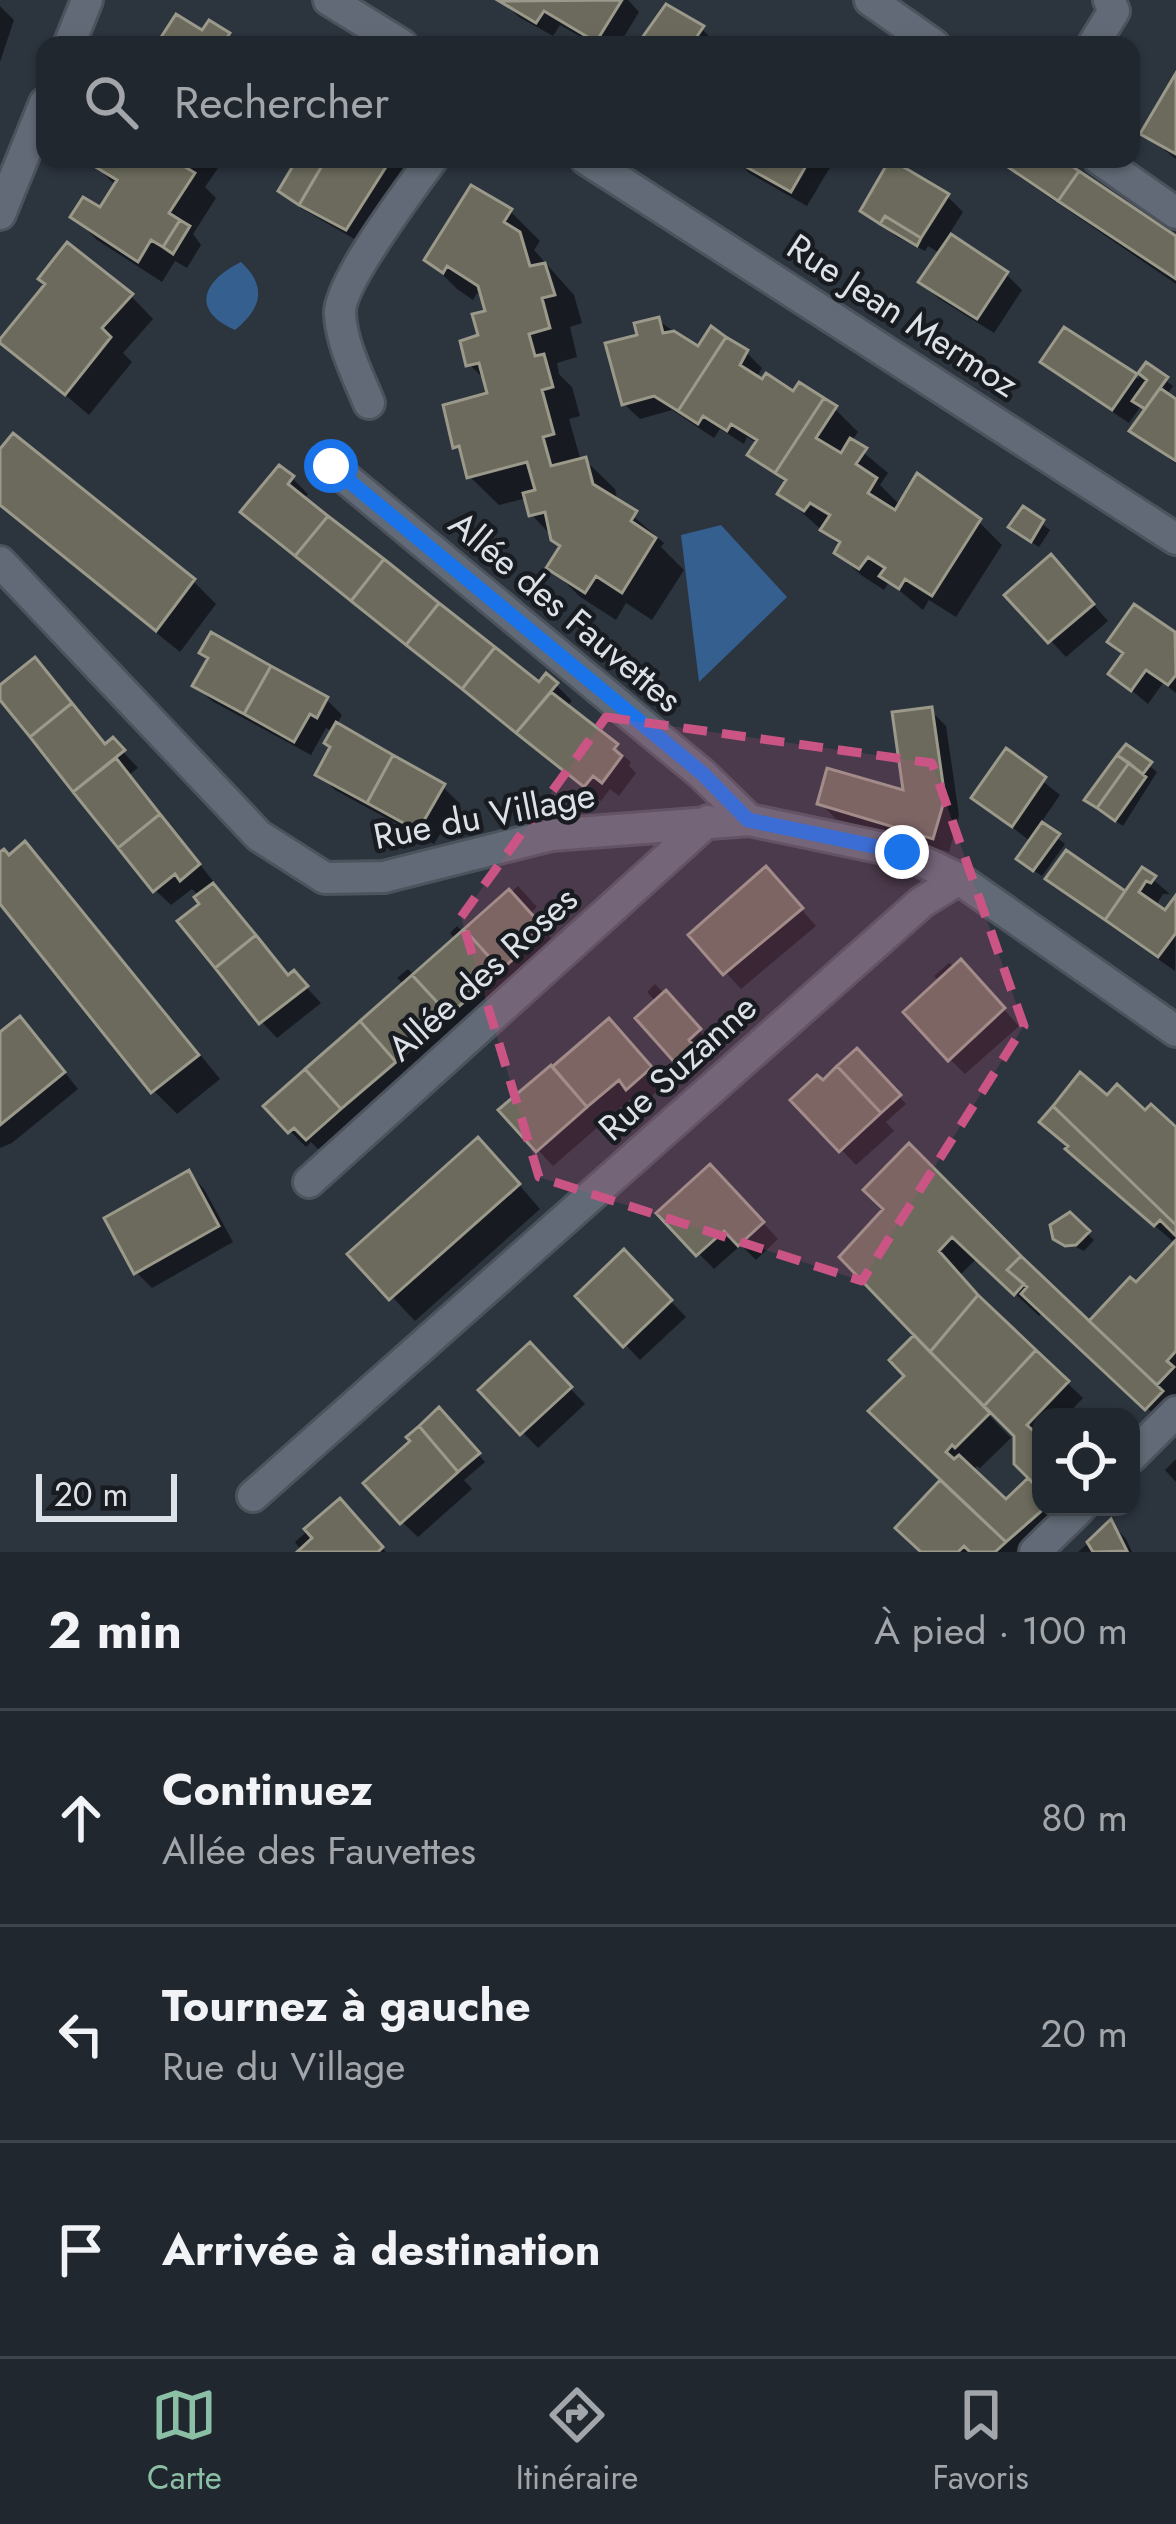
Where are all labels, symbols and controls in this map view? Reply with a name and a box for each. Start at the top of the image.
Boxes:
search box [36,36,1140,168]
icon: search [78,69,144,135]
text: Rechercher [174,70,389,135]
street label: Rue Jean Mermoz [777,221,1029,410]
route start [304,439,358,493]
street label: Allée des Fauvettes [438,498,694,724]
street label: Rue du Village [369,768,599,862]
route end [875,825,929,879]
street label: Allée des Roses [375,873,589,1073]
street label: Rue Suzanne [586,982,768,1152]
map controls [1032,1408,1140,1516]
button: locate [1032,1408,1140,1516]
scale bar [36,1468,177,1521]
text: 20 m [54,1471,128,1518]
text: 2 min [48,1593,182,1667]
text: À pied · 100 m [874,1602,1128,1659]
text: Continuez [162,1757,373,1822]
icon: ahead [48,1785,114,1851]
text: 80 m [1041,1789,1128,1846]
text: Allée des Fauvettes [162,1822,476,1879]
text: Tournez à gauche [162,1973,531,2038]
icon: left [48,2001,114,2067]
text: 20 m [1040,2005,1128,2062]
text: Rue du Village [162,2038,405,2095]
icon: arrive [48,2217,114,2283]
text: Arrivée à destination [162,2217,601,2282]
tab: Carte [147,2382,222,2501]
tab: Itinéraire [516,2382,638,2501]
tab: Favoris [932,2382,1029,2501]

